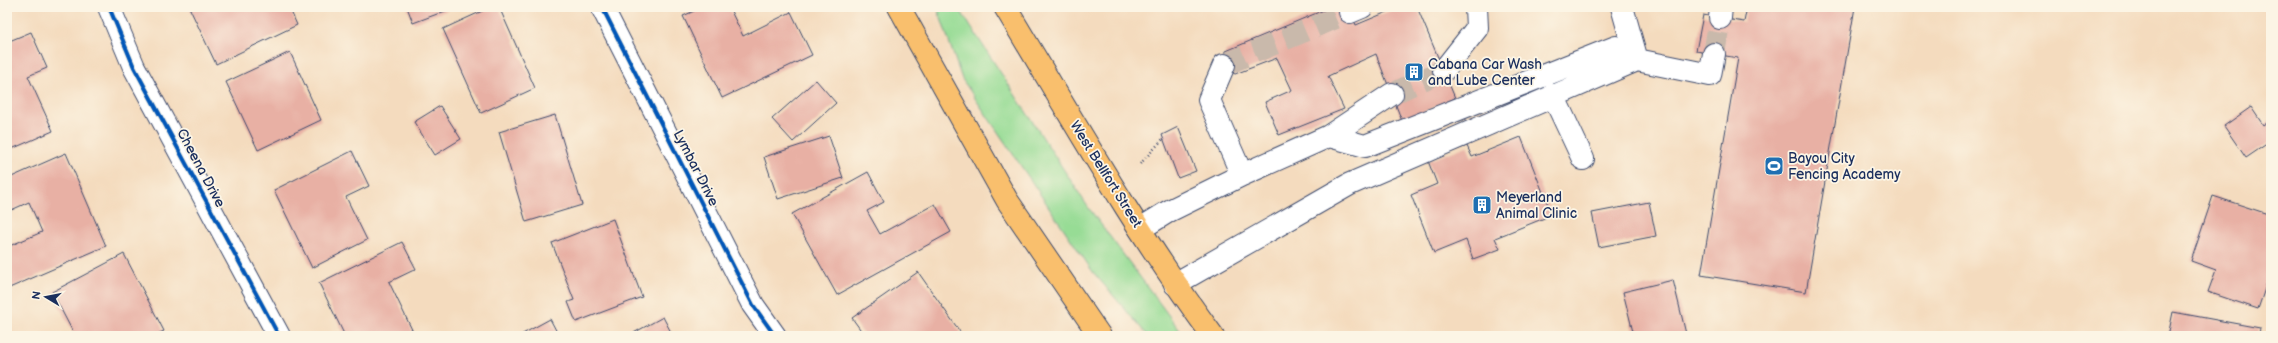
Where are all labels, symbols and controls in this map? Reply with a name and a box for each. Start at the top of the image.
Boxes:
place label: Cabana Car Wash and Lube Center [1428,56,1542,89]
building icon: Cabana Car Wash and Lube Center [1403,61,1425,83]
street label: West Bellfort Street [1066,117,1146,231]
street label: Cheena Drive [173,126,229,210]
street label: Lymbar Drive [670,127,722,209]
place label: Bayou City Fencing Academy [1788,150,1901,183]
sports icon: Bayou City Fencing Academy [1763,155,1785,177]
place label: Meyerland Animal Clinic [1496,189,1577,222]
building icon: Meyerland Animal Clinic [1471,194,1493,216]
north arrow [26,277,66,317]
text: N [30,290,44,301]

